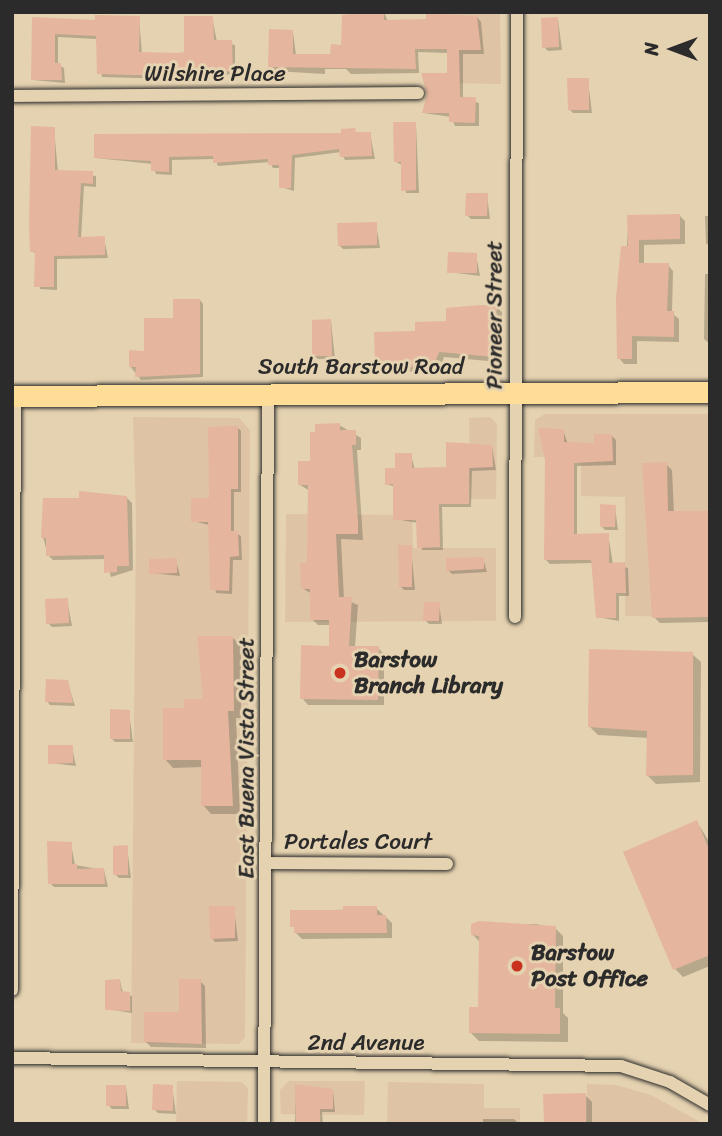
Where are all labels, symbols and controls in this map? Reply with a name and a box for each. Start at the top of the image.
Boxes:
north arrow [638,14,708,84]
text: N [635,42,668,56]
street label: Wilshire Place [144,60,286,88]
street label: Pioneer Street [481,240,509,390]
street label: South Barstow Road [259,353,463,381]
street label: East Buena Vista Street [233,636,261,880]
place label: Barstow Branch Library [354,646,503,700]
marker: Barstow Branch Library [332,665,348,681]
street label: Portales Court [284,828,432,856]
place label: Barstow Post Office [531,939,648,993]
marker: Barstow Post Office [509,958,525,974]
street label: 2nd Avenue [307,1029,425,1057]

